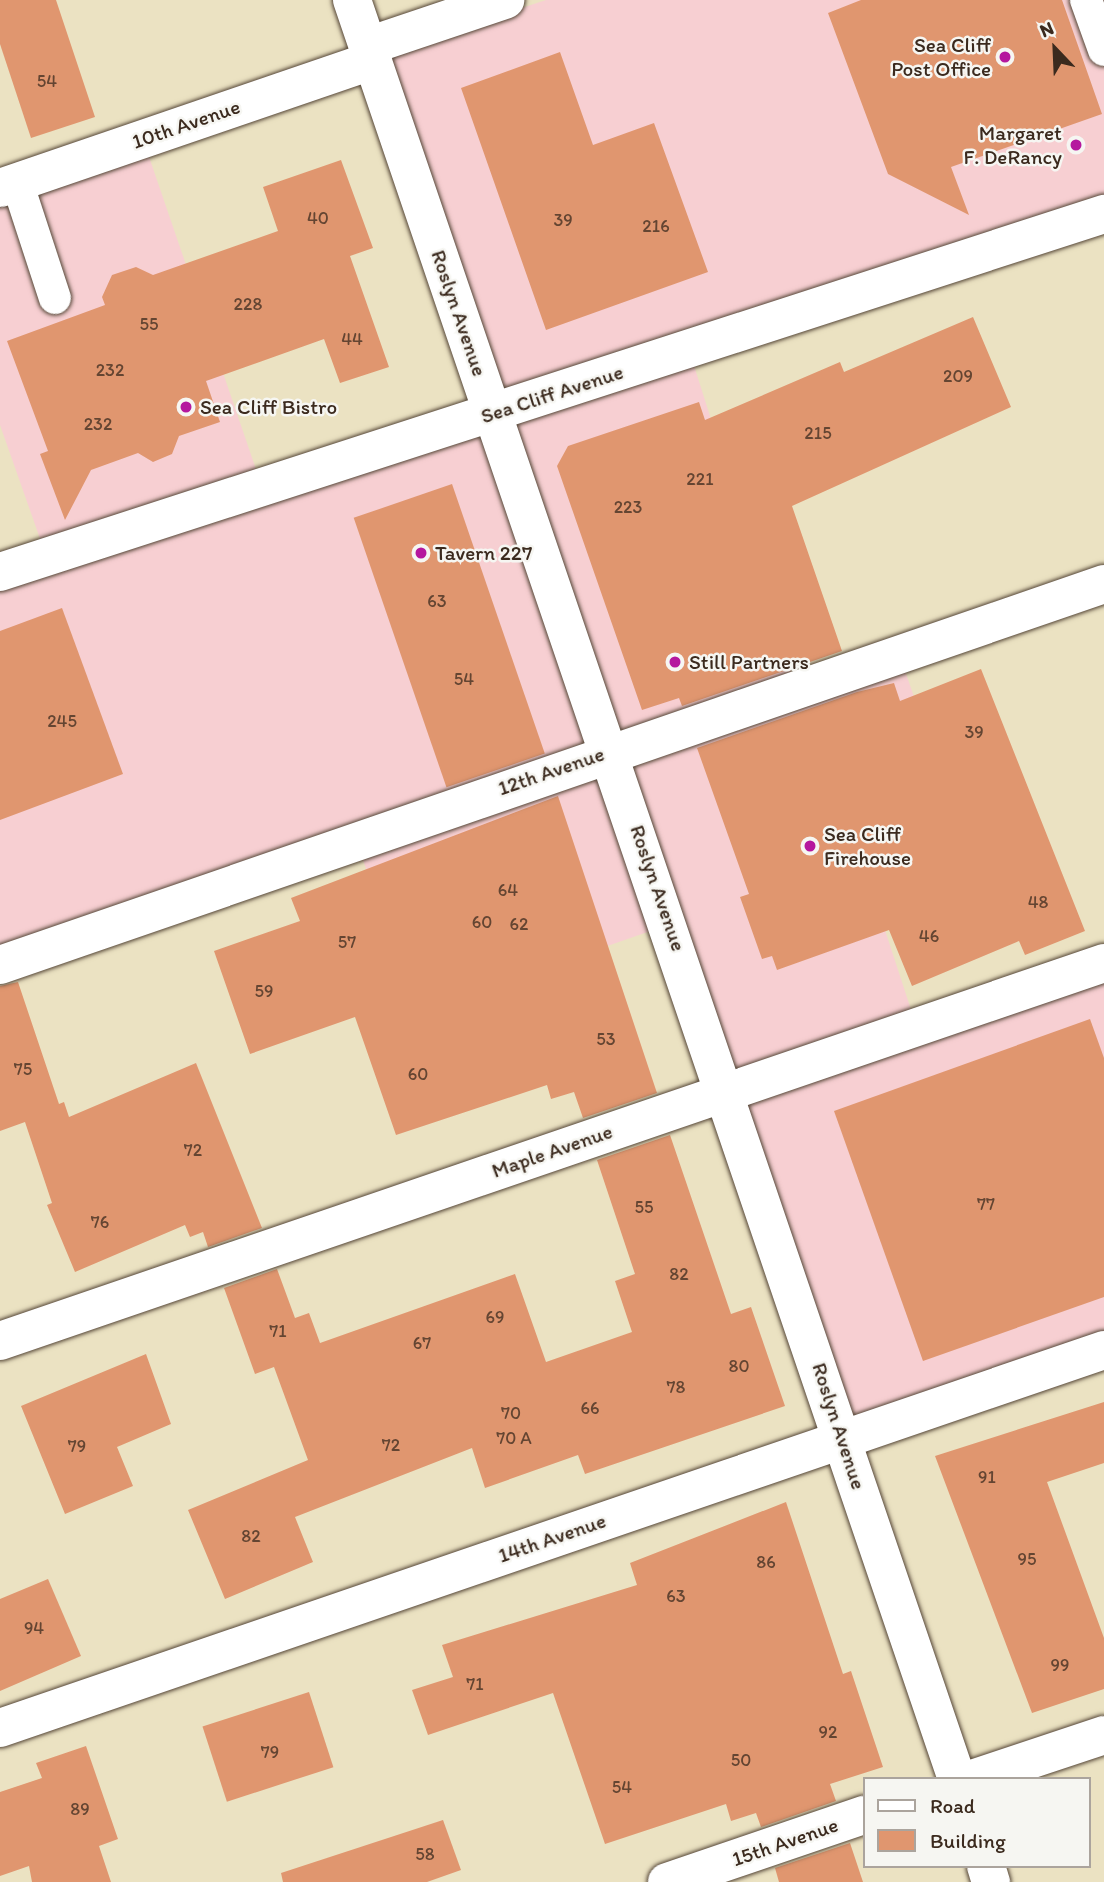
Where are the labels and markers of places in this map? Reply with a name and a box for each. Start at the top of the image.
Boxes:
place label: Sea Cliff Post Office [891,32,991,82]
marker: Sea Cliff Post Office [997,49,1013,65]
place label: Margaret F. DeRancy [963,120,1062,170]
marker: Margaret F. DeRancy [1068,137,1084,153]
place label: Sea Cliff Bistro [200,394,337,420]
marker: Sea Cliff Bistro [178,399,194,415]
place label: Tavern 227 [435,540,532,566]
marker: Tavern 227 [413,545,429,561]
place label: Still Partners [689,649,809,675]
marker: Still Partners [667,654,683,670]
place label: Sea Cliff Firehouse [824,821,911,871]
marker: Sea Cliff Firehouse [802,838,818,854]

